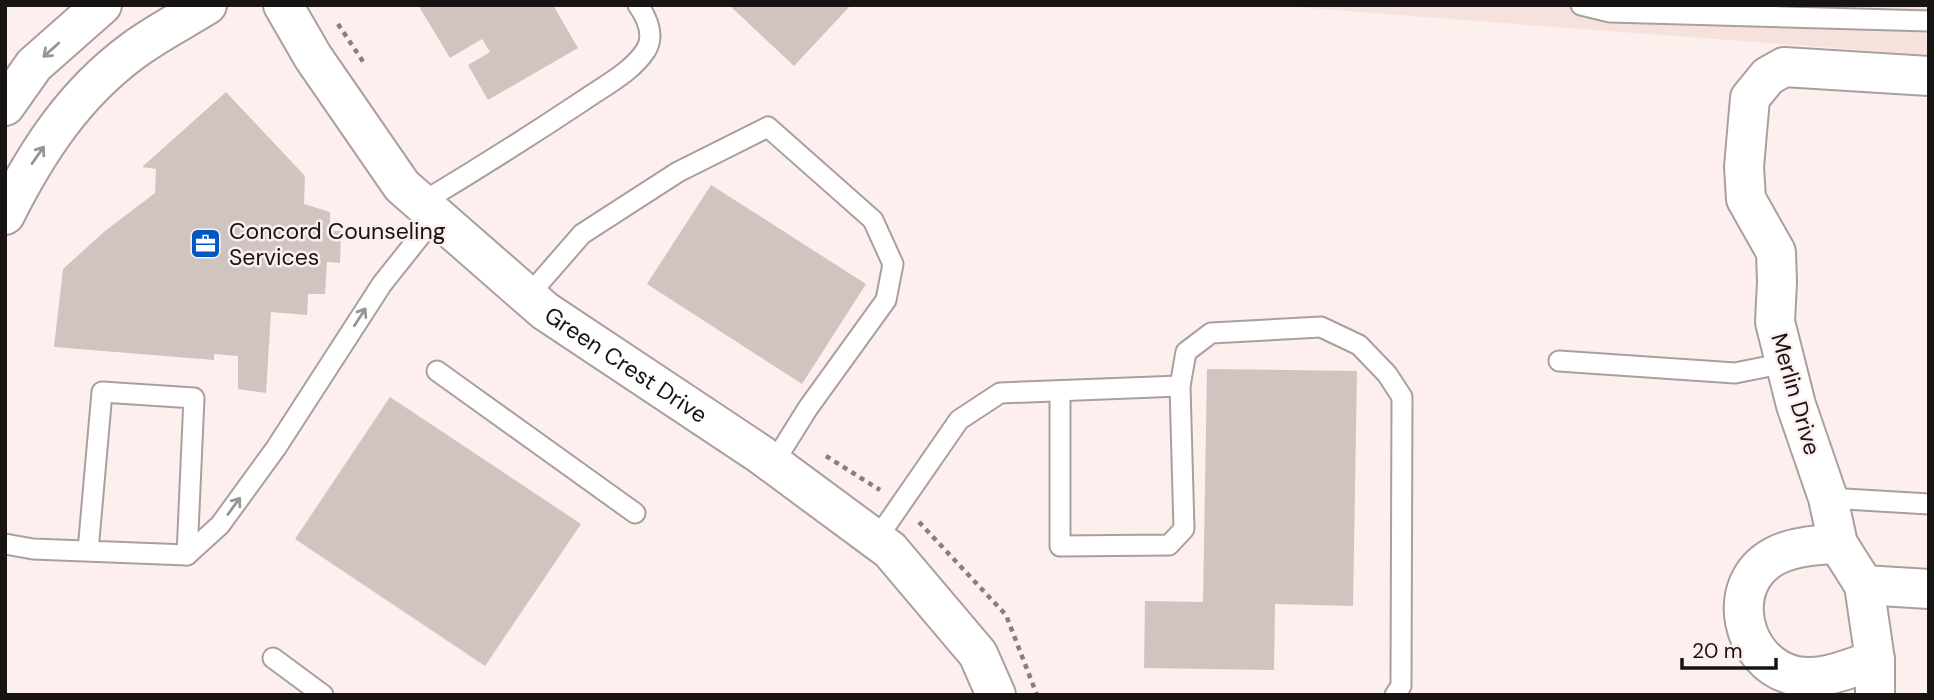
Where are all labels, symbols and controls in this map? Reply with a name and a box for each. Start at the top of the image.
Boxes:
one-way arrow [42,42,60,58]
one-way arrow [31,146,45,165]
place label: Concord Counseling Services [229,216,446,272]
office icon: Concord Counseling Services [189,227,223,261]
street label: Green Crest Drive [539,300,713,430]
one-way arrow [354,308,368,328]
street label: Merlin Drive [1764,330,1828,458]
one-way arrow [227,497,241,516]
scale bar [1682,626,1776,670]
text: 20 m [1692,637,1743,665]

